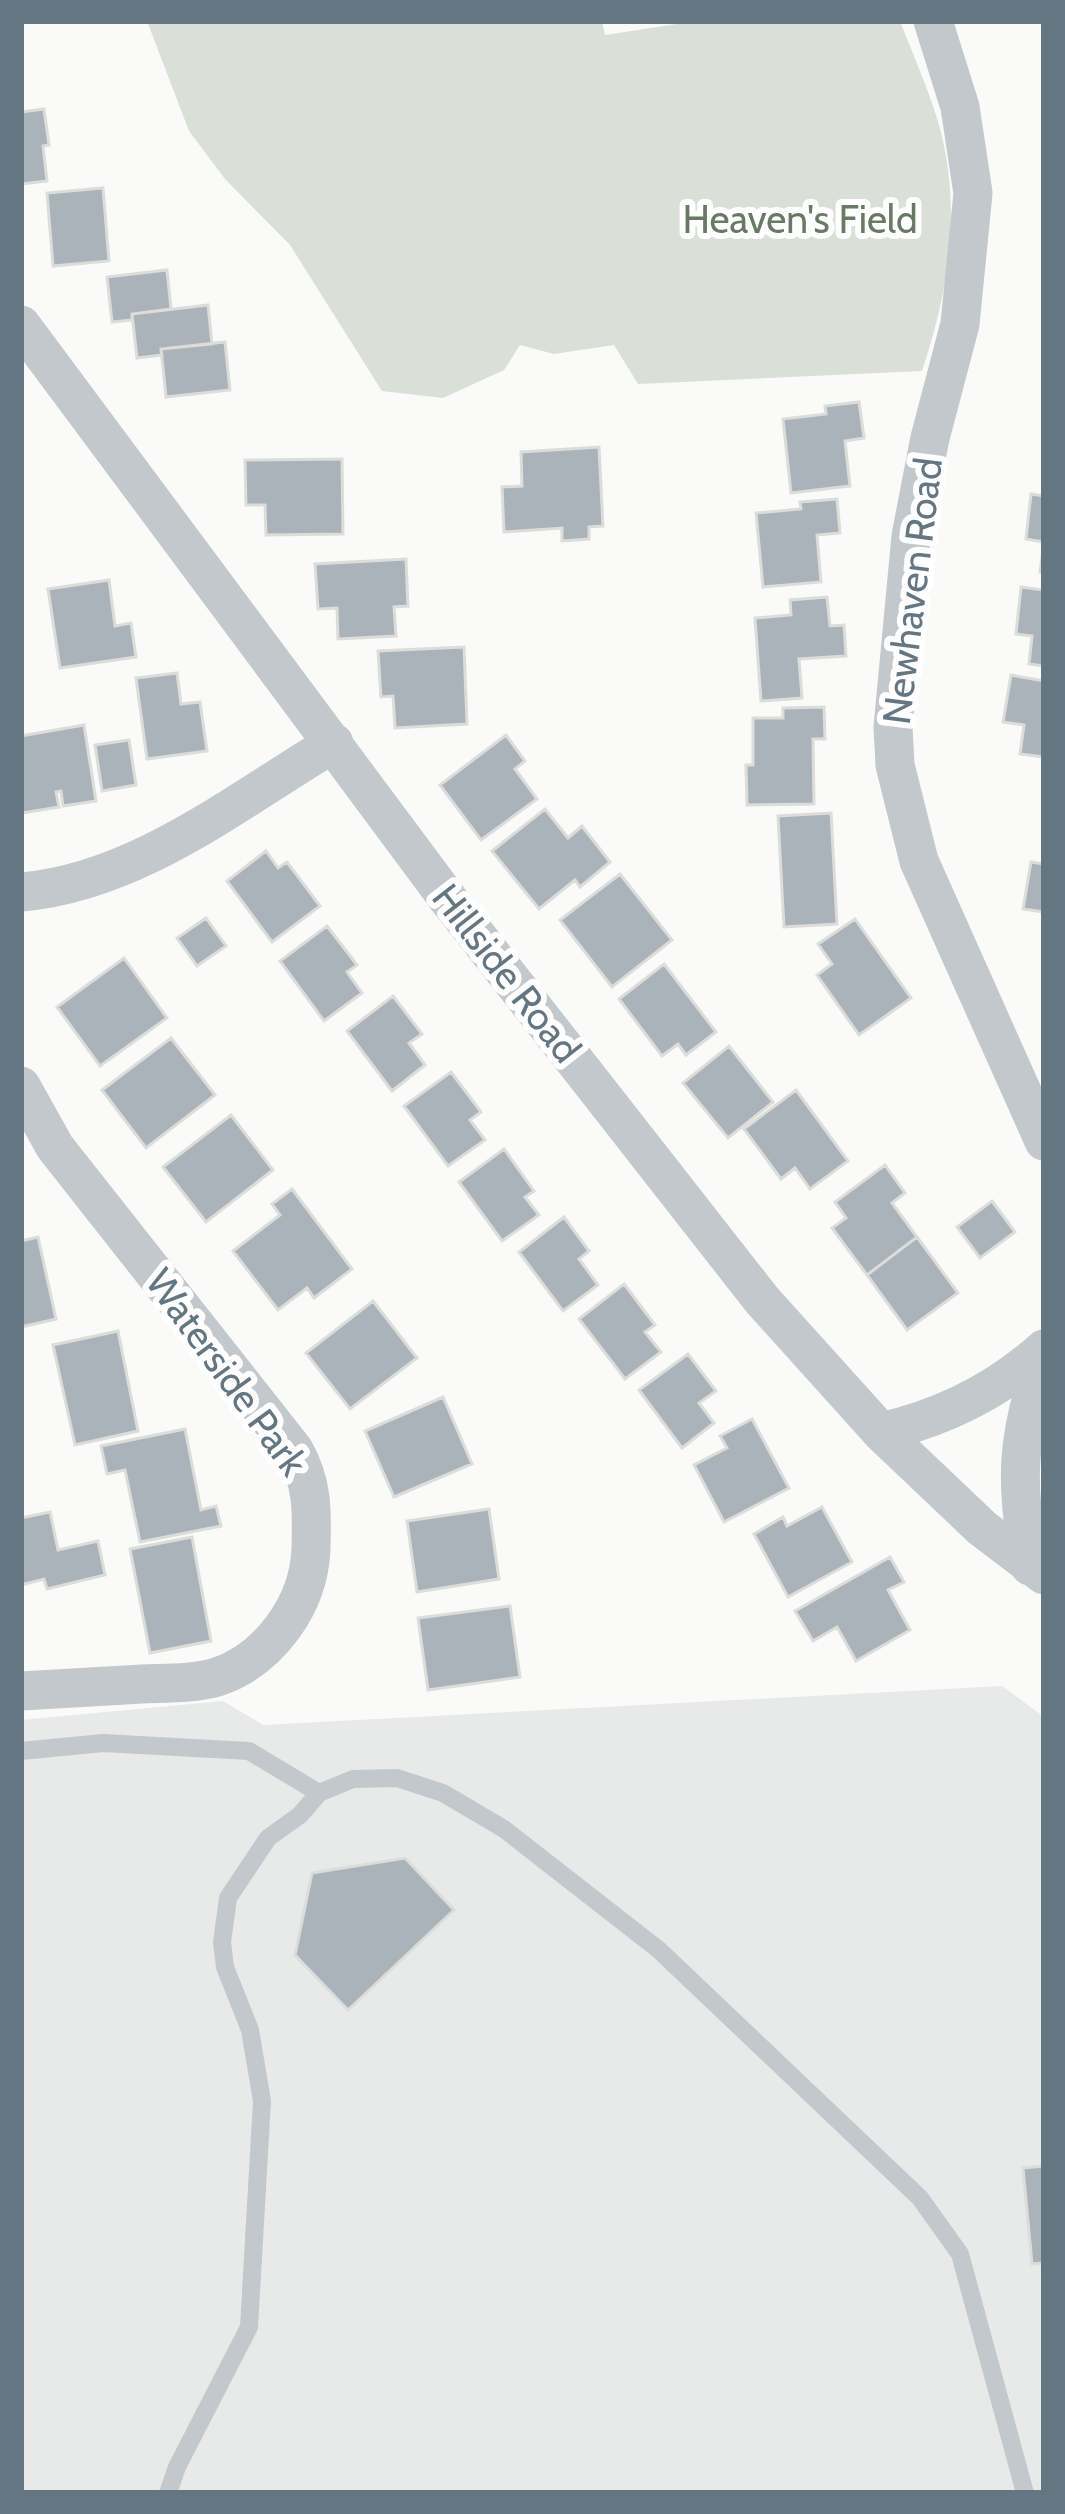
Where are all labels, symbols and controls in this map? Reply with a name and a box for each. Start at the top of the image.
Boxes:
park label: Heaven's Field [682,195,918,243]
street label: Newhaven Road [872,455,952,727]
street label: Hillside Road [422,874,592,1072]
street label: Waterside Park [136,1259,318,1485]

